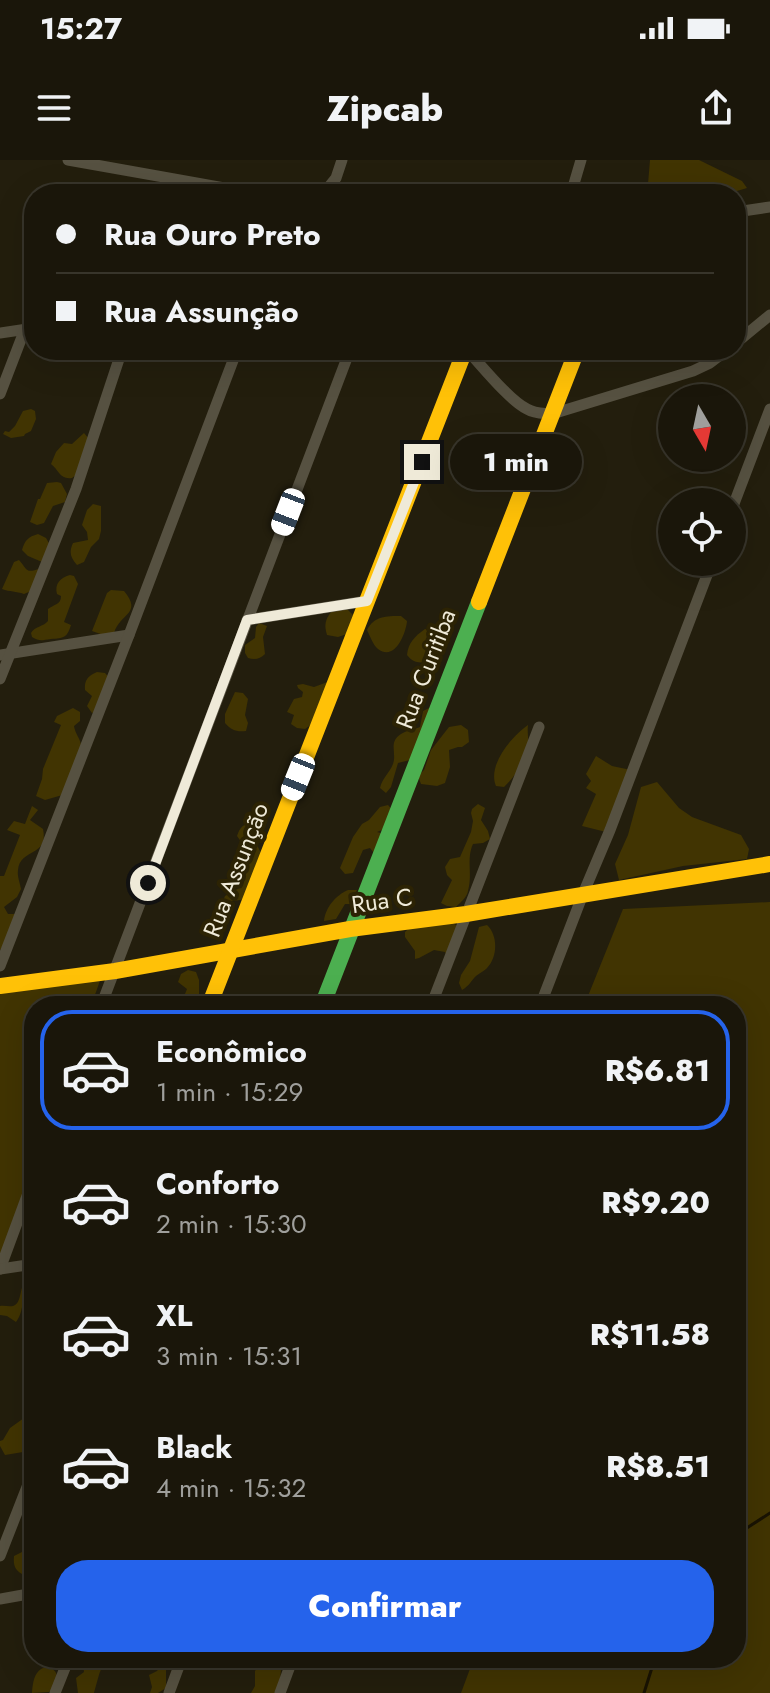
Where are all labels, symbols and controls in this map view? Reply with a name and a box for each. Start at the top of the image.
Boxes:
text: 15:27 [40,7,122,50]
text: Zipcab [327,82,443,134]
icon: menu [32,86,76,130]
icon: share [694,86,738,130]
text: Rua Ouro Preto [104,213,321,256]
text: Rua Assunção [104,290,299,333]
north arrow [658,384,746,472]
map controls [658,384,746,576]
callout: 1 min [450,434,582,490]
text: 1 min [483,443,549,481]
route end [404,444,440,480]
car [268,485,308,539]
button: locate [658,488,746,576]
street label: Rua Curitiba [387,604,464,734]
car [278,750,318,804]
street label: Rua Assunção [194,798,277,942]
route start [130,865,166,901]
street label: Rua C [349,879,415,922]
text: Econômico [156,1030,307,1073]
icon: car [60,1034,132,1106]
text: R$6.81 [605,1049,710,1092]
text: 1 min · 15:29 [156,1073,304,1111]
text: Conforto [156,1162,280,1205]
icon: car [60,1166,132,1238]
text: R$9.20 [601,1181,710,1224]
text: 2 min · 15:30 [156,1205,307,1243]
text: XL [156,1294,192,1337]
icon: car [60,1298,132,1370]
text: R$11.58 [590,1313,710,1356]
text: 3 min · 15:31 [156,1337,302,1375]
text: Black [156,1426,232,1469]
icon: car [60,1430,132,1502]
text: R$8.51 [606,1445,710,1488]
text: 4 min · 15:32 [156,1469,306,1507]
button: Confirmar [56,1560,714,1652]

